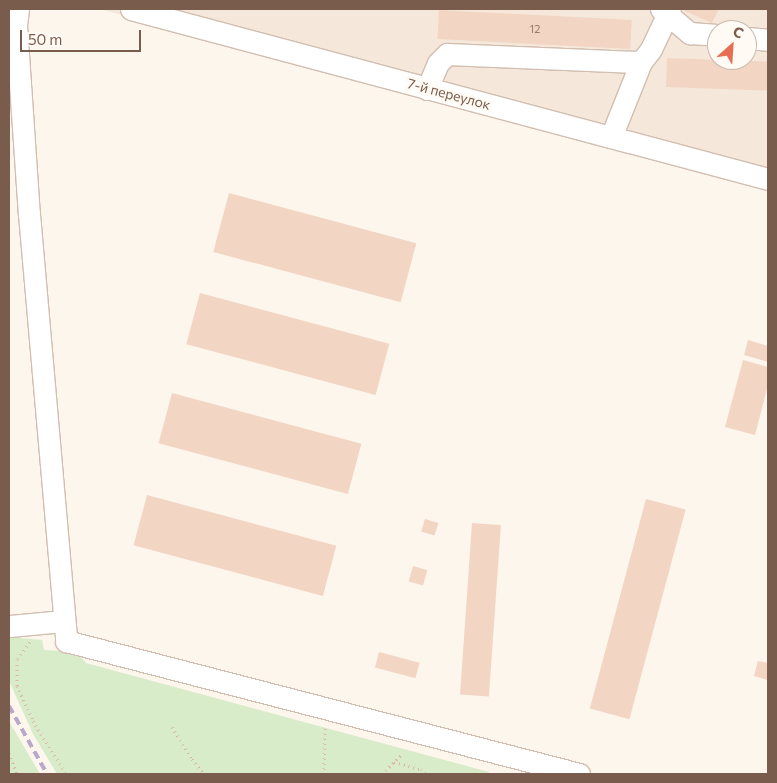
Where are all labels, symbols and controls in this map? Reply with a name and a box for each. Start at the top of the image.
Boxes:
scale bar [22,20,144,52]
north arrow [707,20,757,70]
house number: 12 [530,22,540,36]
text: С [730,22,746,42]
text: 50 m [28,30,62,48]
street label: 7-й переулок [406,75,492,113]

